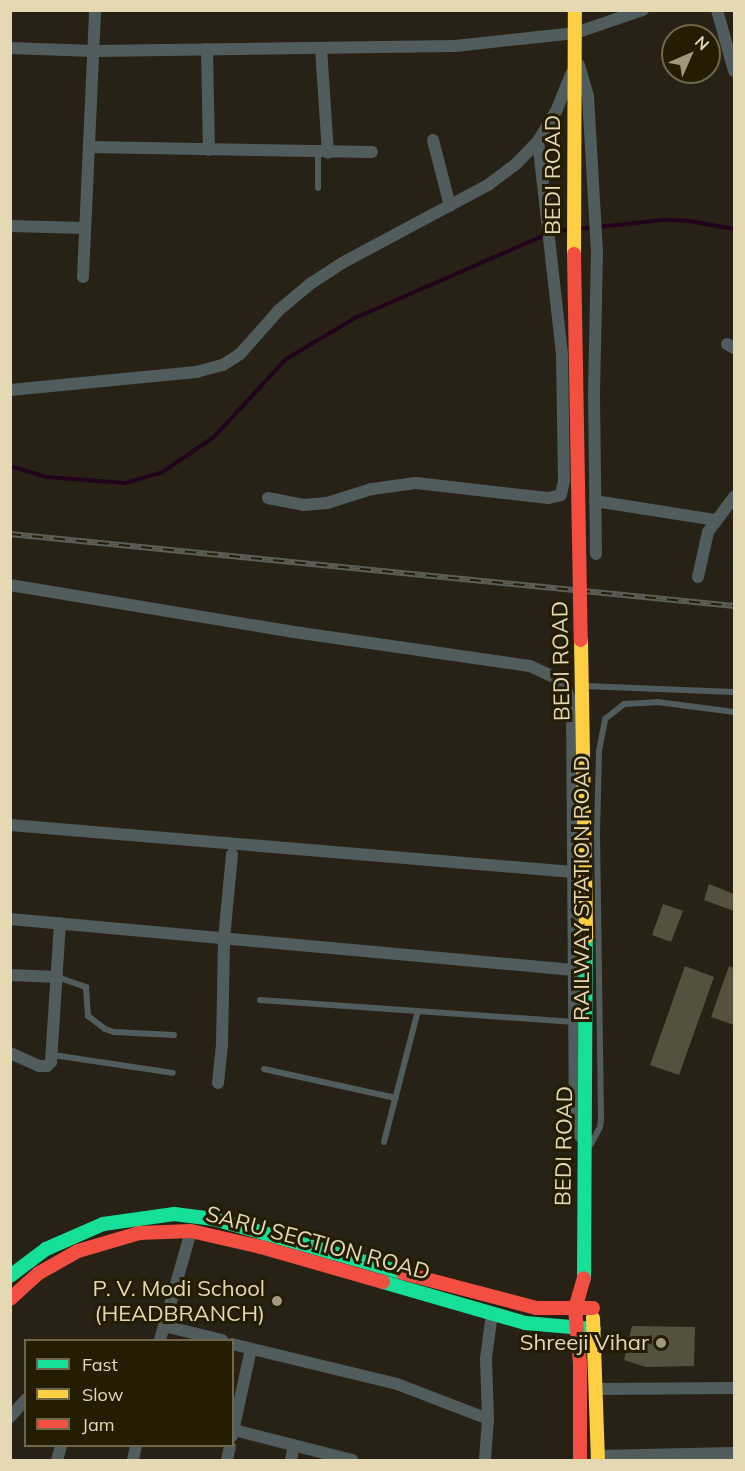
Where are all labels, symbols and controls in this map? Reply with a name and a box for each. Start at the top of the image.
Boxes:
north arrow [661,24,721,84]
text: N [691,31,714,54]
street label: BEDI ROAD [540,115,566,235]
street label: BEDI ROAD [547,601,575,721]
street label: RAILWAY STATION ROAD [569,755,595,1021]
street label: BEDI ROAD [550,1086,578,1206]
street label: SARU SECTION ROAD [203,1200,433,1286]
place label: P. V. Modi School (HEADBRANCH) [93,1275,265,1326]
marker: P. V. Modi School (HEADBRANCH) [270,1294,284,1308]
place label: Shreeji Vihar [520,1330,649,1356]
marker: Shreeji Vihar [654,1336,668,1350]
legend [24,1339,234,1447]
text: Fast [82,1353,118,1376]
text: Slow [82,1383,123,1406]
text: Jam [82,1413,115,1436]

